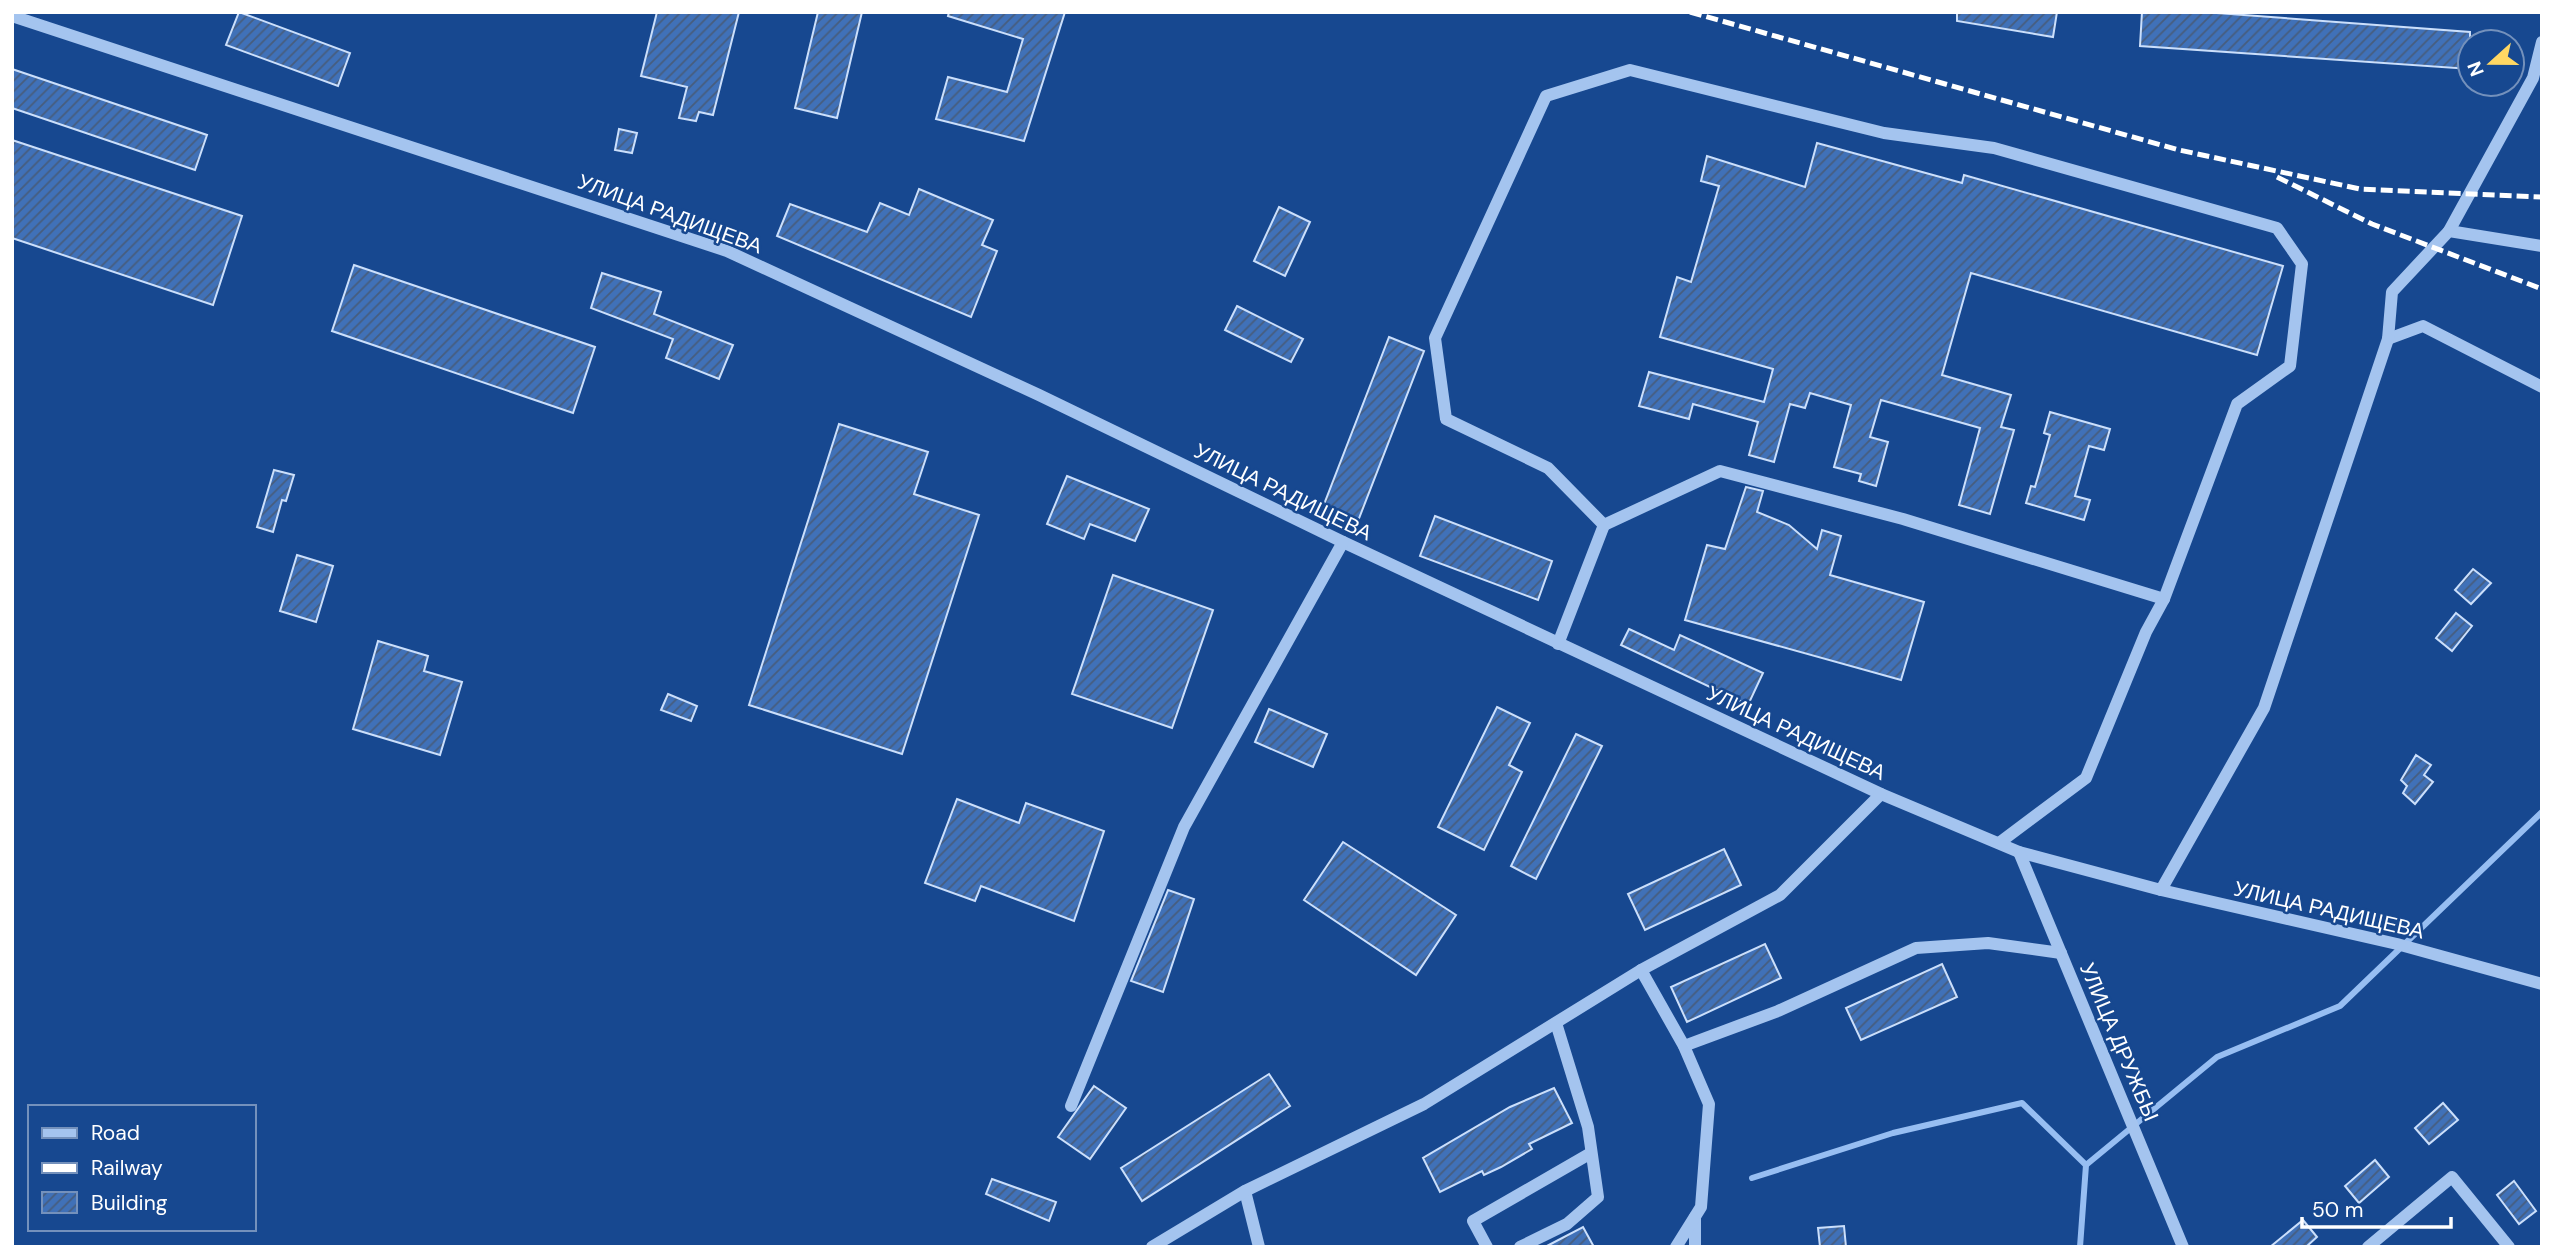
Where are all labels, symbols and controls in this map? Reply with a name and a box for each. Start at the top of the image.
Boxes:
north arrow [2456,28,2526,98]
text: N [2461,58,2490,80]
street label: УЛИЦА РАДИЩЕВА [574,168,766,260]
street label: УЛИЦА РАДИЩЕВА [1190,437,1376,547]
street label: УЛИЦА РАДИЩЕВА [1702,679,1890,787]
street label: УЛИЦА РАДИЩЕВА [2231,875,2427,945]
street label: УЛИЦА ДРУЖБЫ [2073,959,2165,1125]
legend [28,1105,256,1231]
text: Road [91,1119,140,1147]
text: Railway [91,1154,163,1182]
scale bar [2302,1186,2451,1230]
text: Building [91,1189,168,1217]
text: 50 m [2312,1196,2363,1224]

